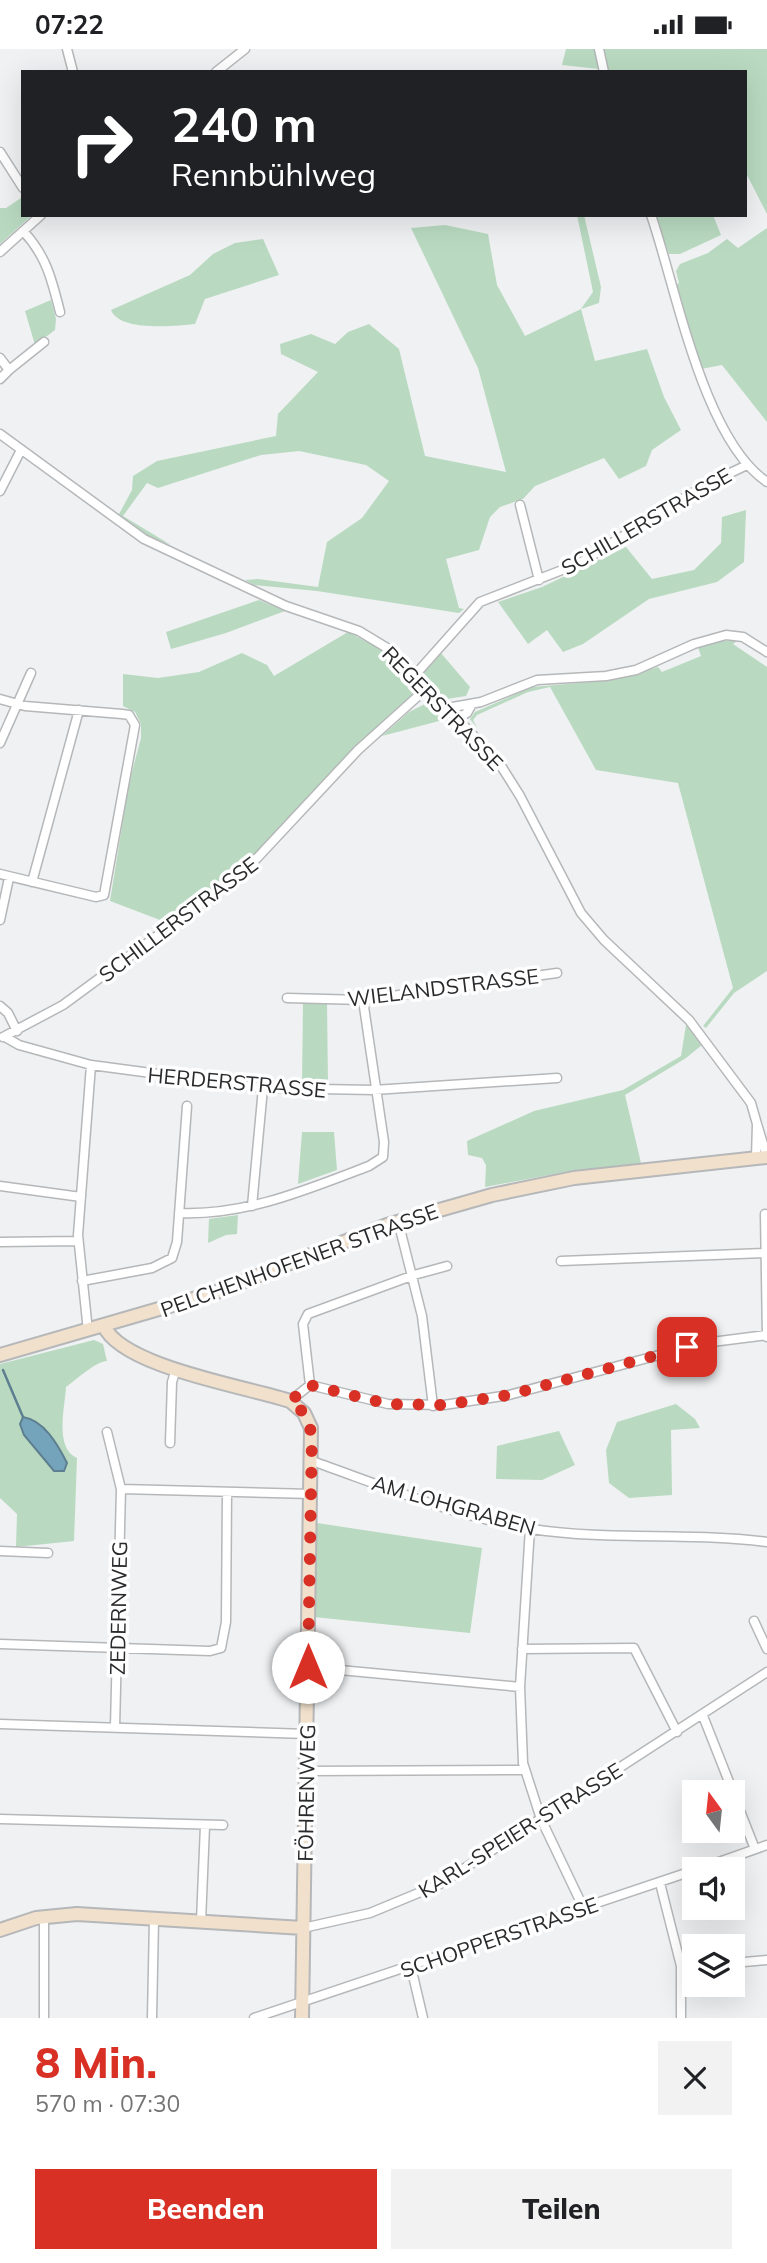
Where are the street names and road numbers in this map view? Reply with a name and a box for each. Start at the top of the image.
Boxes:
street label: SCHILLERSTRASSE [556,462,736,580]
street label: REGERSTRASSE [377,640,509,776]
street label: SCHILLERSTRASSE [93,851,263,987]
street label: WIELANDSTRASSE [346,962,540,1012]
street label: HERDERSTRASSE [147,1061,327,1103]
street label: PELCHENHOFENER STRASSE [157,1198,441,1322]
street label: AM LOHGRABEN [369,1469,539,1541]
street label: ZEDERNWEG [104,1541,132,1675]
street label: FÖHRENWEG [292,1724,320,1862]
street label: KARL-SPEIER-STRASSE [413,1757,627,1903]
street label: SCHOPPERSTRASSE [397,1891,601,1983]

